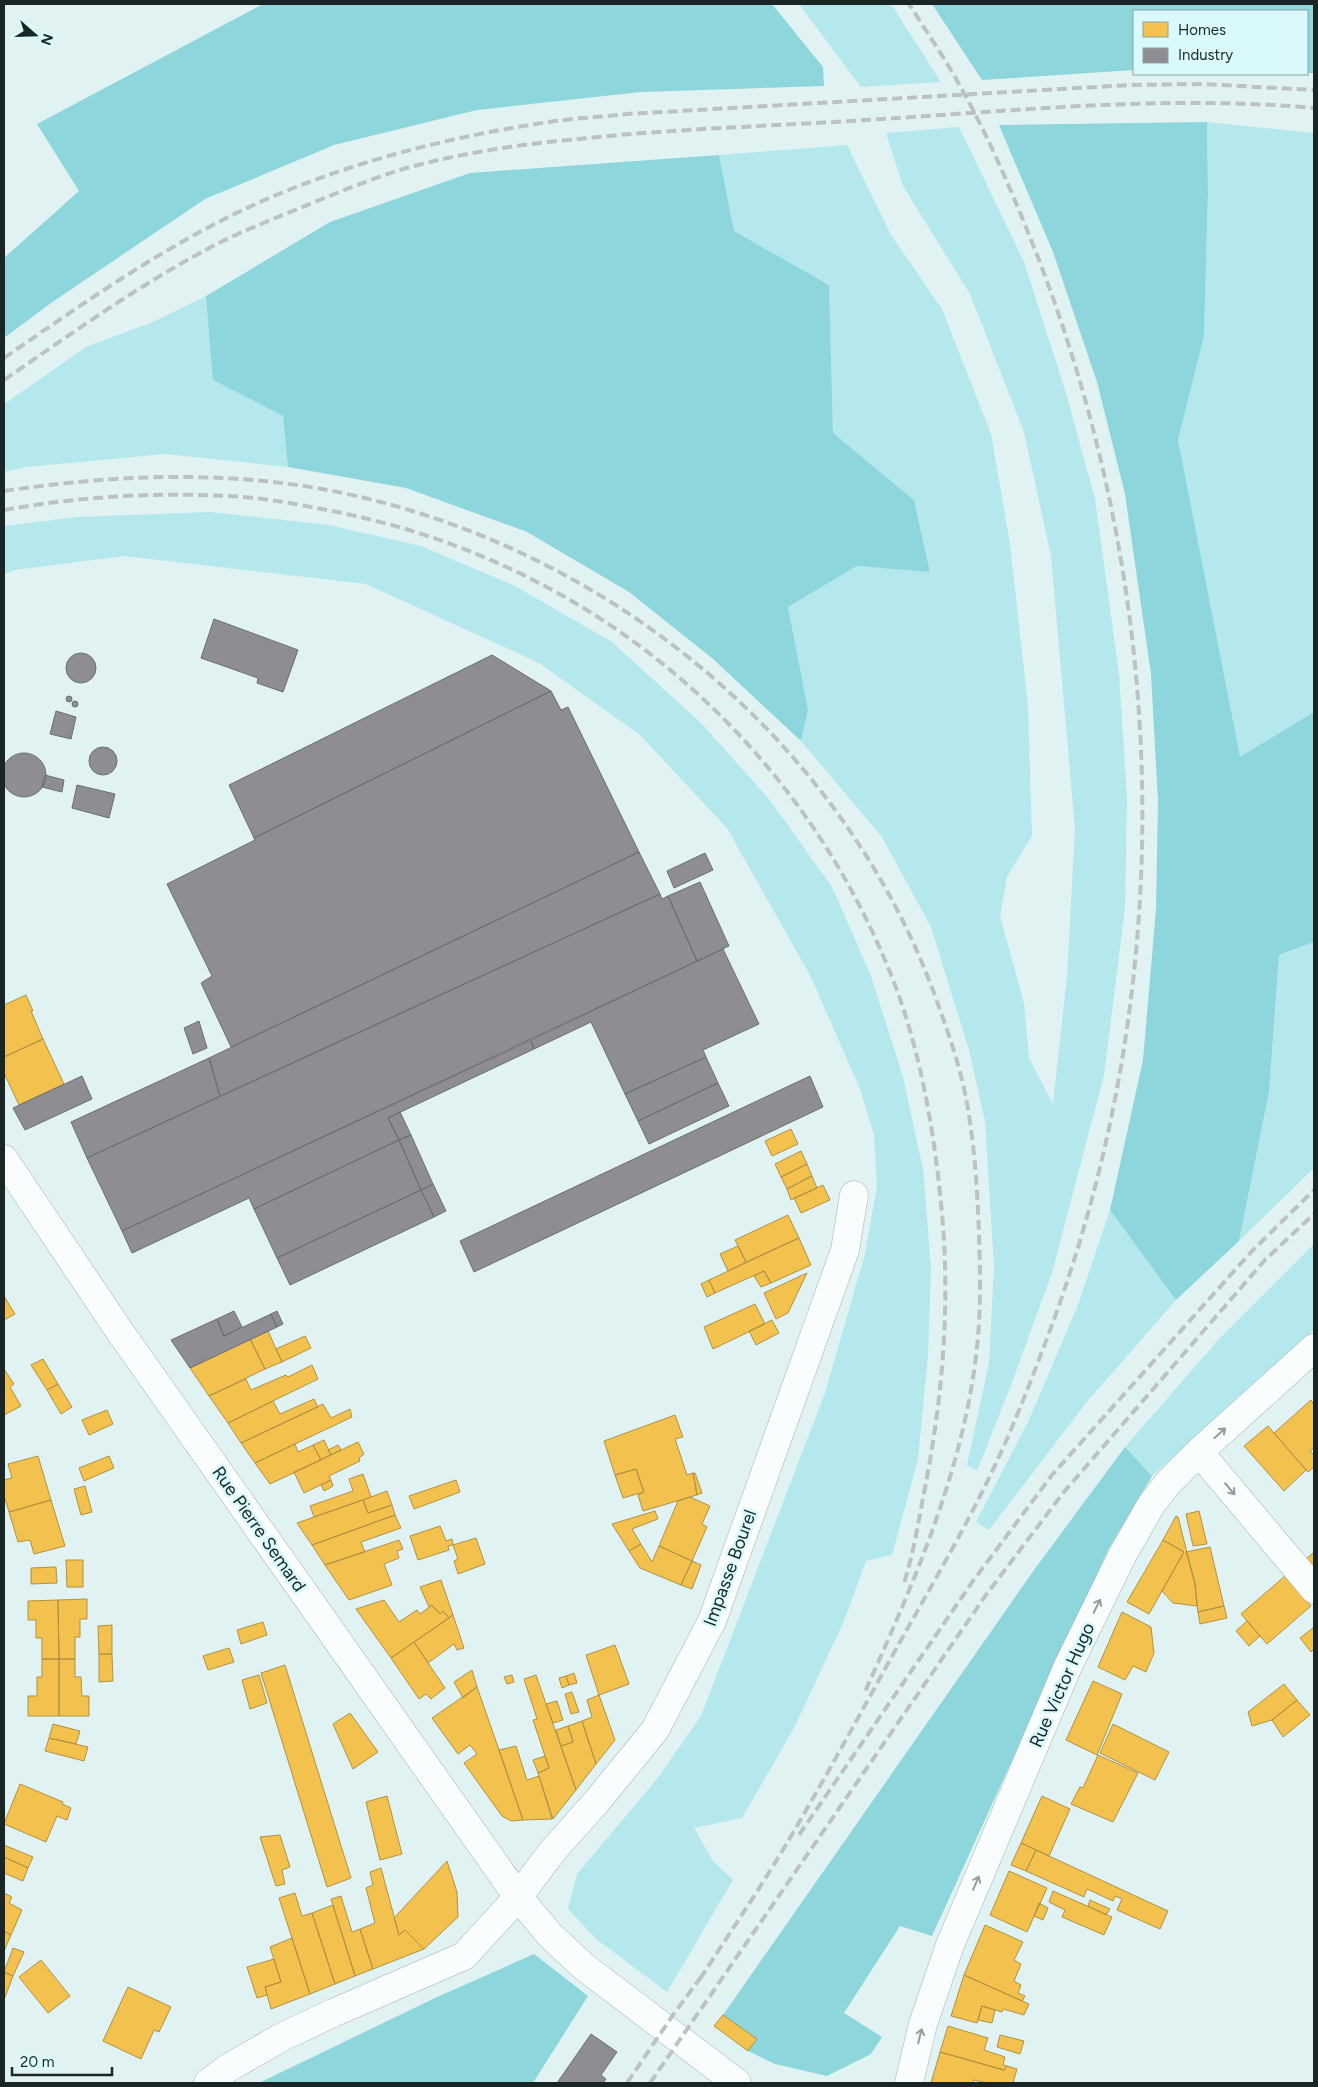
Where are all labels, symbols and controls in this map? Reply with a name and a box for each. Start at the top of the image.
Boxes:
north arrow [10,10,60,60]
legend [1133,10,1308,75]
text: Homes [1178,21,1226,39]
text: N [37,31,57,47]
text: Industry [1178,46,1233,64]
one-way arrow [1214,1427,1227,1439]
street label: Rue Pierre Semard [207,1462,311,1596]
one-way arrow [1225,1483,1236,1496]
street label: Impasse Bourel [699,1507,761,1629]
one-way arrow [1092,1599,1102,1614]
street label: Rue Victor Hugo [1025,1619,1099,1751]
one-way arrow [971,1876,981,1891]
one-way arrow [916,2028,925,2044]
scale bar [12,2044,112,2076]
text: 20 m [20,2053,54,2071]

